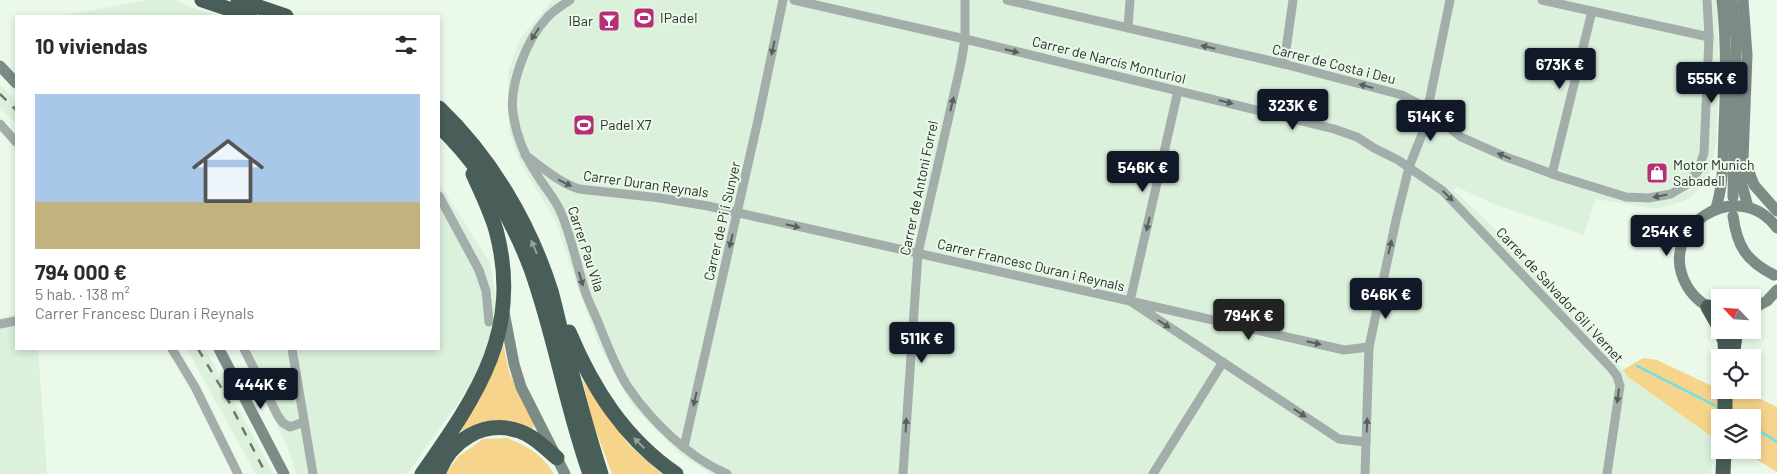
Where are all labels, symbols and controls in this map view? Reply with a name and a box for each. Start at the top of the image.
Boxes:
sports icon: IPadel [632,6,656,30]
bar icon: IBar [597,9,621,33]
place label: IPadel [660,9,697,26]
place label: IBar [568,12,593,29]
one-way arrow [530,27,540,40]
icon: filters [392,31,420,59]
street label: Carrer de Narcís Monturiol [1031,32,1188,87]
text: 10 viviendas [35,33,148,58]
one-way arrow [769,40,777,55]
street label: Carrer de Costa i Deu [1271,40,1398,87]
one-way arrow [1200,43,1215,51]
one-way arrow [1005,47,1020,55]
pin: 673K € [1519,48,1601,90]
text: 673K € [1536,54,1584,73]
pin: 555K € [1671,62,1753,104]
text: 555K € [1687,68,1737,87]
one-way arrow [1358,82,1373,90]
pin: 323K € [1252,88,1334,131]
text: 323K € [1268,95,1318,114]
one-way arrow [948,96,956,111]
one-way arrow [1218,98,1233,106]
pin: 514K € [1390,100,1472,142]
text: 514K € [1407,106,1455,125]
sports icon: Padel X7 [572,113,596,137]
place label: Padel X7 [600,116,652,133]
street label: Carrer de Antoni Forrel [896,119,941,257]
icon: home [183,126,273,216]
pin: 546K € [1102,150,1184,193]
one-way arrow [1496,152,1511,160]
place label: Motor Munich Sabadell [1673,156,1754,189]
text: 546K € [1118,157,1168,176]
street label: Carrer de Pi i Sunyer [700,160,743,282]
shop icon: Motor Munich Sabadell [1645,161,1669,185]
street label: Carrer Duran Reynals [582,166,710,201]
one-way arrow [558,179,572,187]
one-way arrow [1442,190,1454,202]
one-way arrow [1651,193,1667,201]
street label: Carrer Pau Vila [565,204,608,294]
pin: 254K € [1626,214,1708,257]
one-way arrow [1144,216,1152,231]
text: 254K € [1642,221,1692,240]
one-way arrow [785,222,800,230]
street label: Carrer de Salvador Gil i Vernet [1493,223,1628,366]
one-way arrow [727,233,735,248]
street label: Carrer Francesc Duran i Reynals [936,235,1127,294]
one-way arrow [530,239,538,254]
one-way arrow [1386,239,1394,255]
text: 794 000 € [35,259,127,284]
one-way arrow [578,271,586,286]
pin: 646K € [1345,278,1427,320]
text: 5 hab. · 138 m² [35,284,130,303]
text: 646K € [1361,284,1411,303]
north arrow [1711,289,1761,339]
map controls [1711,289,1761,459]
pin: 794K € [1208,298,1290,341]
text: Carrer Francesc Duran i Reynals [35,303,254,322]
text: 794K € [1224,305,1274,324]
one-way arrow [1158,319,1171,329]
pin: 511K € [881,322,963,364]
text: 511K € [900,328,944,347]
one-way arrow [1306,339,1321,347]
button: locate [1711,349,1761,399]
pin: 444K € [220,368,302,410]
text: 444K € [235,374,287,393]
one-way arrow [1614,389,1622,405]
one-way arrow [691,392,699,407]
one-way arrow [1293,409,1307,418]
button: layers [1711,409,1761,459]
one-way arrow [903,417,911,433]
one-way arrow [1363,417,1371,433]
one-way arrow [633,437,645,449]

